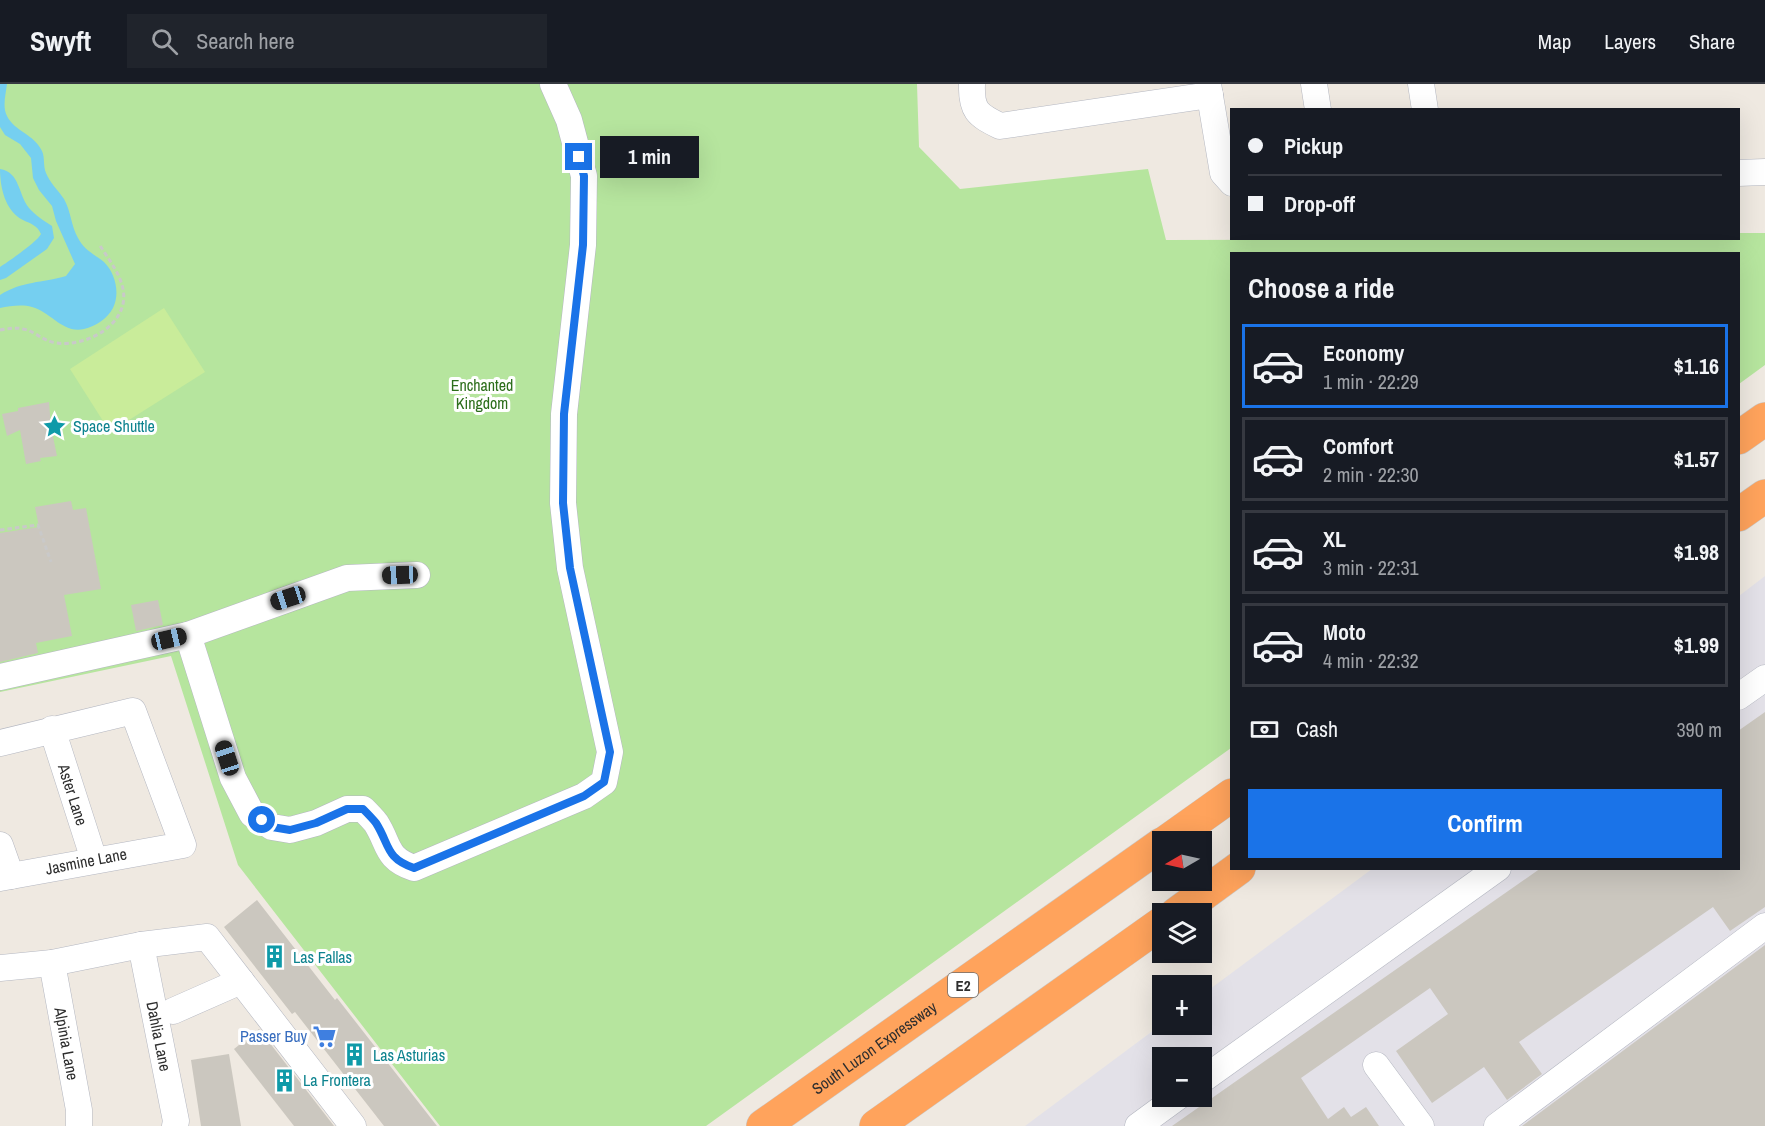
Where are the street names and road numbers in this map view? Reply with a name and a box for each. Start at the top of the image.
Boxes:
street label: Aster Lane [53,760,93,828]
street label: Jasmine Lane [43,842,129,880]
road number: E2 [948,973,978,997]
street label: South Luzon Expressway [807,996,941,1099]
street label: Dahlia Lane [141,999,177,1073]
street label: Alpinia Lane [49,1004,84,1082]

